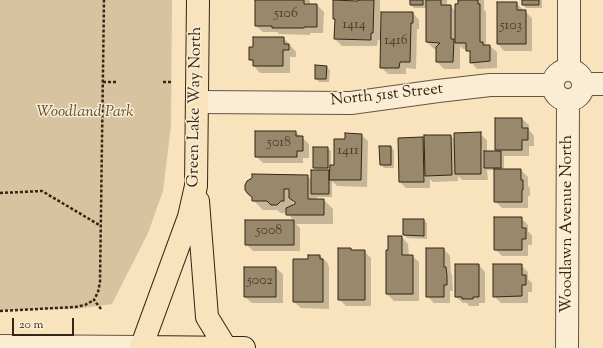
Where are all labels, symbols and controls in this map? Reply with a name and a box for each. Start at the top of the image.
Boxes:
house number: 5106 [274,7,298,23]
house number: 1414 [342,18,366,34]
house number: 5103 [500,19,522,35]
street label: Green Lake Way North [185,27,207,187]
house number: 1416 [384,34,408,50]
street label: North 51st Street [330,81,444,111]
park label: Woodland Park [37,103,133,123]
street label: Woodlawn Avenue North [558,135,578,313]
house number: 5018 [267,136,291,152]
house number: 1411 [337,144,359,160]
house number: 5008 [256,224,282,240]
house number: 5002 [247,274,273,290]
scale bar [14,310,76,336]
text: 20 m [19,316,43,334]

